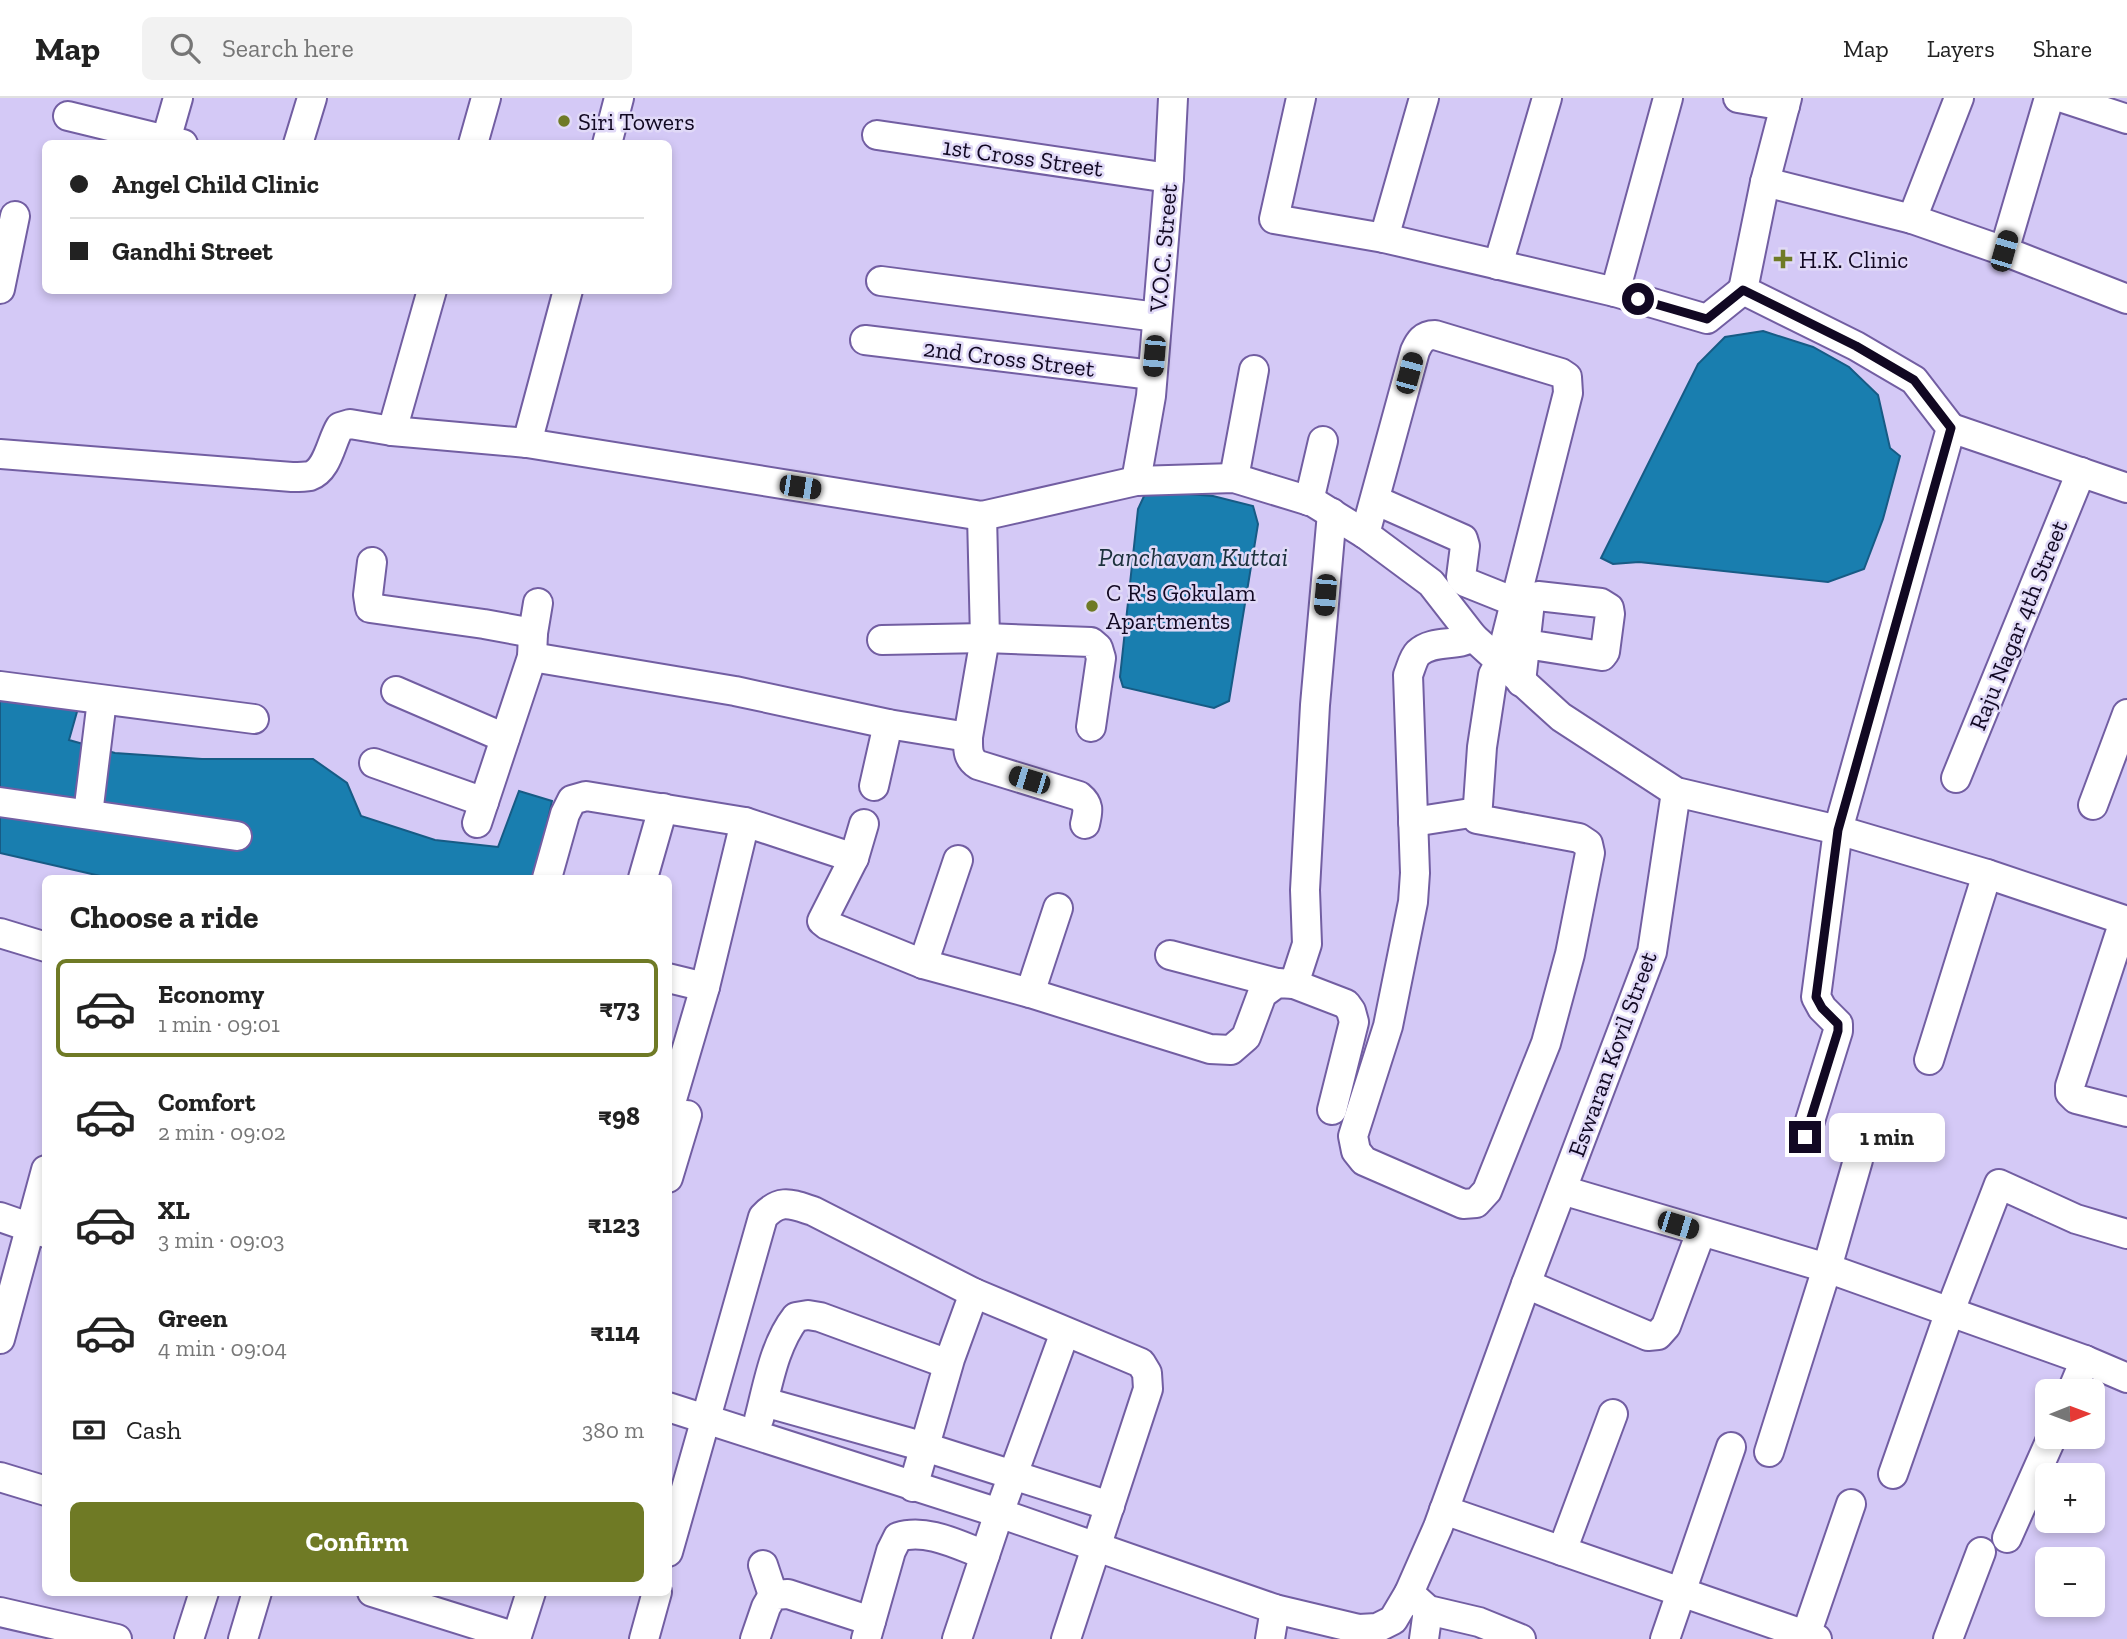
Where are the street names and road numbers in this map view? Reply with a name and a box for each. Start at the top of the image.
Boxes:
street label: 1st Cross Street [941,131,1105,183]
street label: V.O.C. Street [1143,183,1183,314]
street label: 2nd Cross Street [922,333,1096,383]
street label: Raju Nagar 4th Street [1963,516,2073,734]
street label: Eswaran Kovil Street [1561,947,1663,1161]

